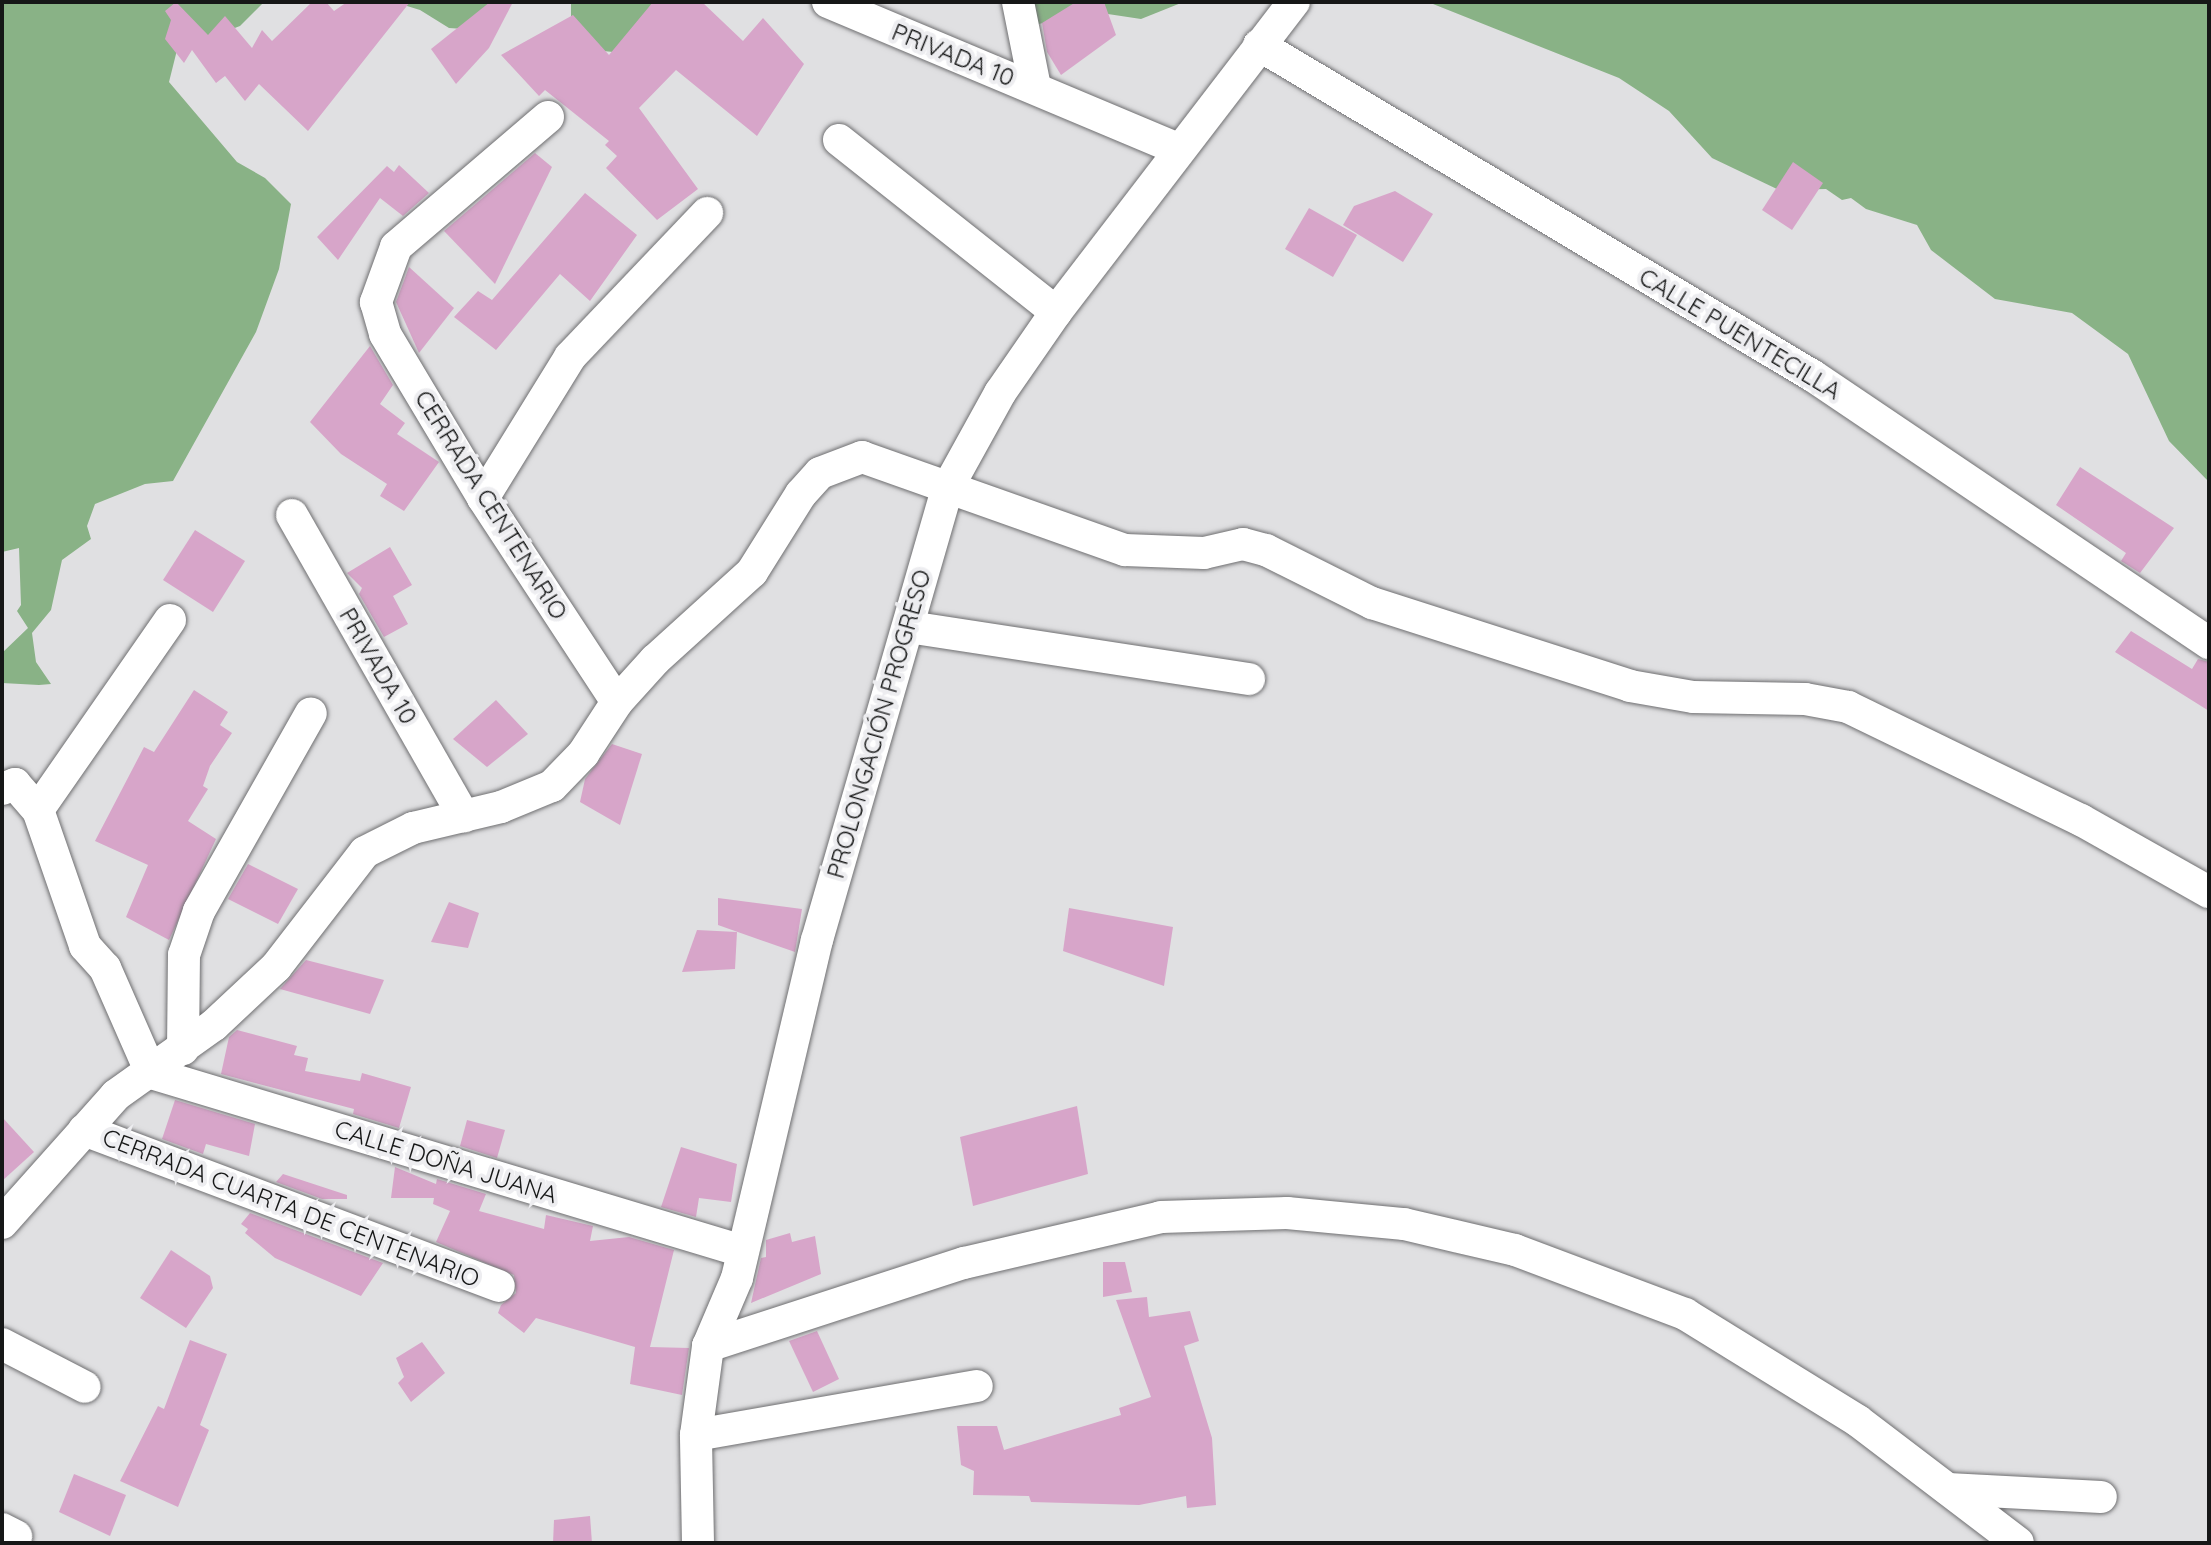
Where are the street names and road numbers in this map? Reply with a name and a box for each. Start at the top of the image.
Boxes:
street label: PRIVADA 10 [888,17,1018,93]
street label: CALLE PUENTECILLA [1634,262,1846,406]
street label: CERRADA CENTENARIO [409,385,573,625]
street label: PROLONGACIÓN PROGRESO [821,566,937,882]
street label: PRIVADA 10 [333,603,423,729]
street label: CALLE DOÑA JUANA [331,1114,561,1210]
street label: CERRADA CUARTA DE CENTENARIO [99,1123,483,1293]

